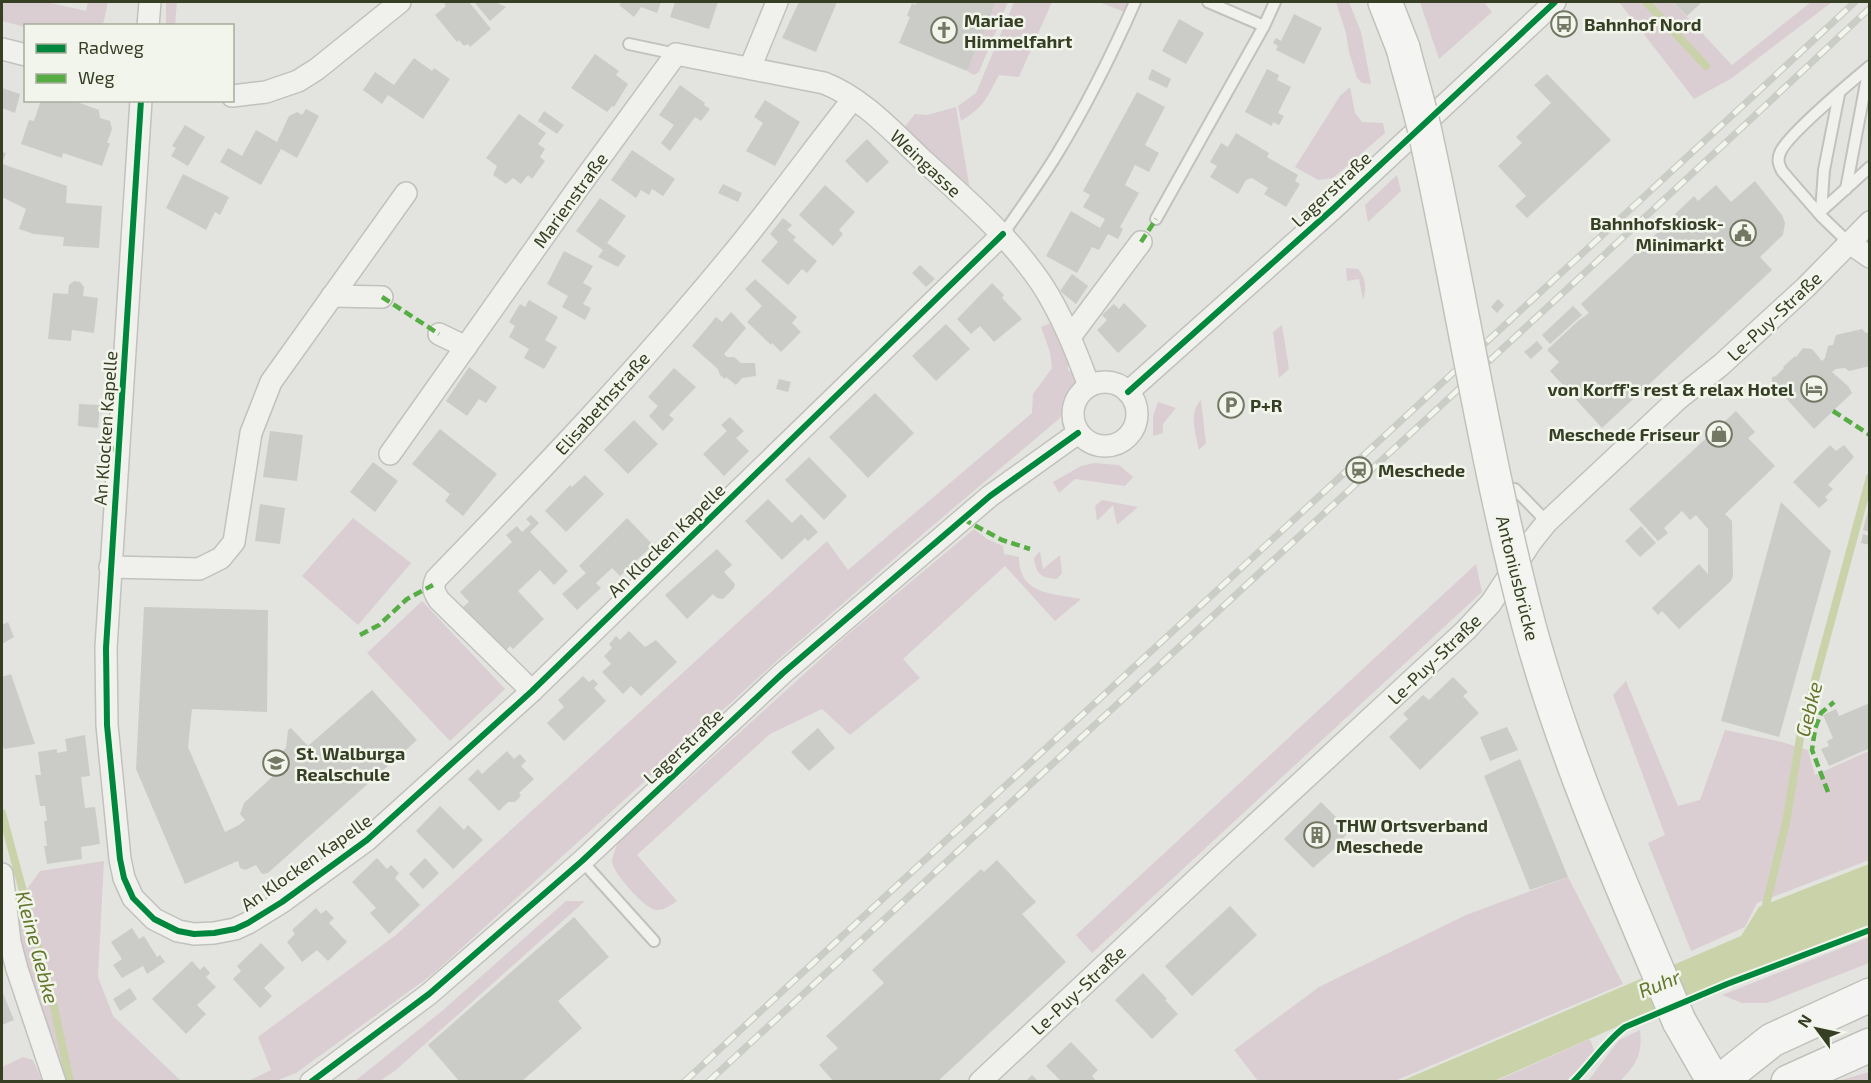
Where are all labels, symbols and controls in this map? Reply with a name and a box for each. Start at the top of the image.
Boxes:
place label: Mariae Himmelfahrt [964,9,1073,52]
bus stop icon: Bahnhof Nord [1549,9,1579,39]
place label: Bahnhof Nord [1584,13,1702,35]
church icon: Mariae Himmelfahrt [929,15,959,45]
legend [24,24,234,102]
text: Radweg [78,36,144,58]
text: Weg [78,66,114,88]
street label: Weingasse [886,125,966,201]
street label: Lagerstraße [1287,147,1375,231]
street label: Marienstraße [528,148,612,252]
place label: Bahnhofskiosk- Minimarkt [1590,212,1725,255]
public building icon: Bahnhofskiosk- Minimarkt [1728,218,1758,248]
street label: Le-Puy-Straße [1722,267,1826,365]
street label: Elisabethstraße [550,347,654,459]
street label: An Klocken Kapelle [89,350,121,506]
hotel icon: von Korff's rest & relax Hotel [1799,374,1829,404]
place label: von Korff's rest & relax Hotel [1548,378,1794,400]
parking icon: P+R [1216,390,1246,420]
place label: P+R [1250,394,1283,416]
shop icon: Meschede Friseur [1704,419,1734,449]
place label: Meschede Friseur [1548,423,1700,445]
station icon: Meschede [1344,455,1374,485]
place label: Meschede [1378,459,1465,481]
street label: An Klocken Kapelle [603,478,729,602]
street label: Antoniusbrücke [1492,513,1544,643]
street label: Le-Puy-Straße [1383,609,1485,709]
water label: Gebke [1790,679,1826,739]
street label: Lagerstraße [639,704,727,788]
place label: St. Walburga Realschule [296,742,405,785]
school or university icon: St. Walburga Realschule [261,748,291,778]
street label: An Klocken Kapelle [236,809,376,915]
place label: THW Ortsverband Meschede [1336,814,1488,857]
building icon: THW Ortsverband Meschede [1302,820,1332,850]
water label: Kleine Gebke [11,888,65,1006]
street label: Le-Puy-Straße [1026,941,1130,1039]
water label: Ruhr [1634,963,1684,1002]
north arrow [1787,999,1847,1059]
text: N [1793,1011,1815,1031]

